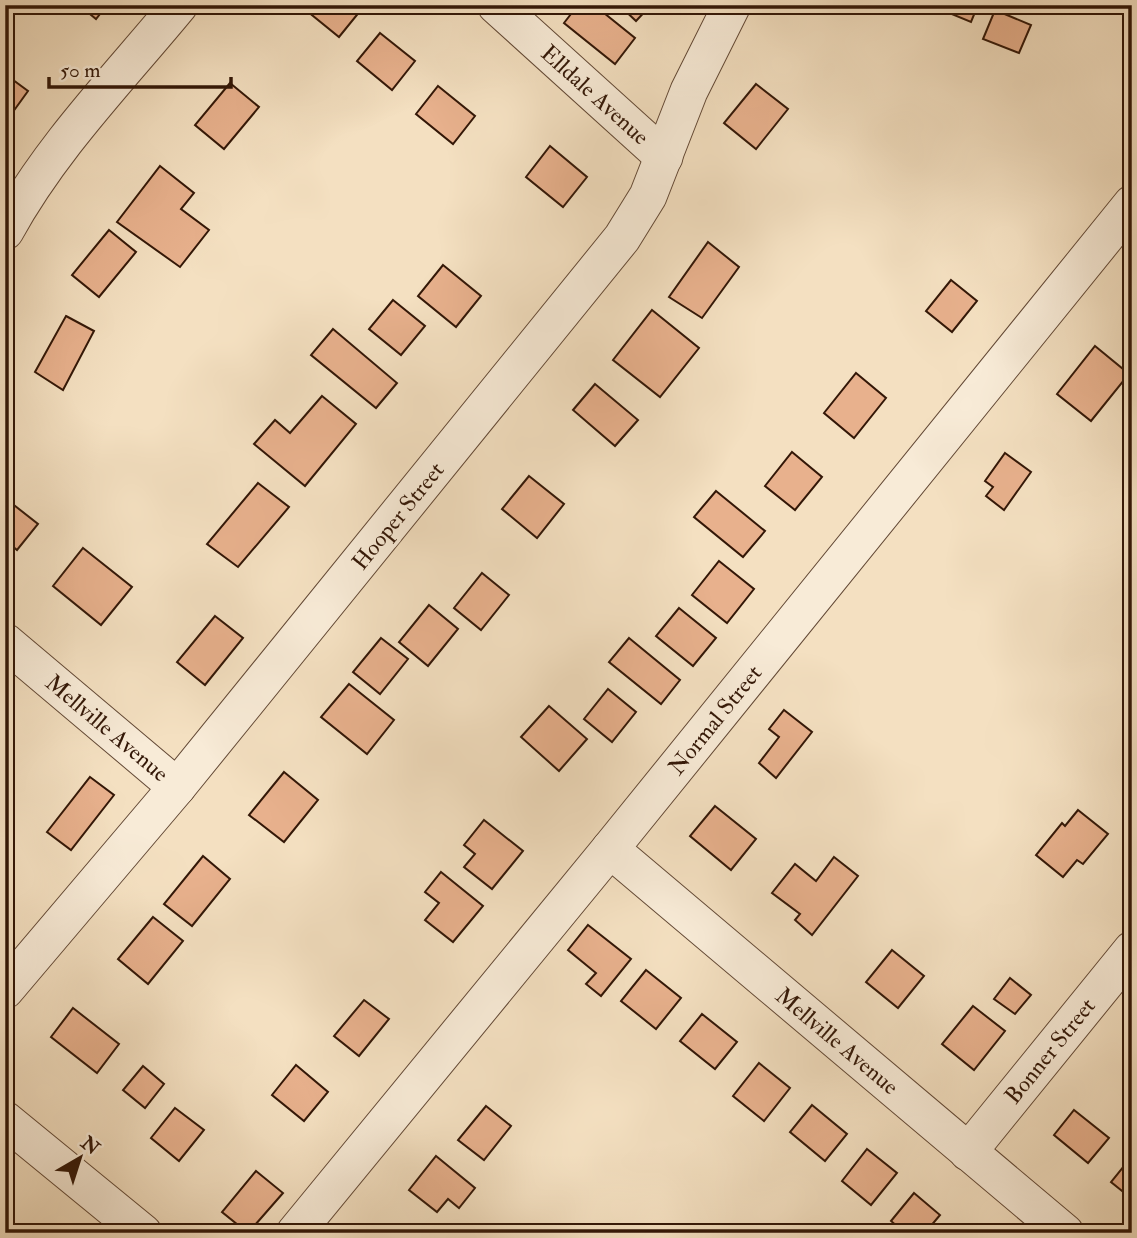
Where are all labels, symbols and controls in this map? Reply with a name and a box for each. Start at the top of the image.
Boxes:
street label: Elldale Avenue [535,39,655,151]
scale bar [49,46,231,90]
text: 50 m [60,57,101,84]
street label: Hooper Street [346,456,451,577]
street label: Normal Street [662,659,768,781]
street label: Mellville Avenue [39,668,175,788]
street label: Mellville Avenue [769,981,905,1101]
street label: Bonner Street [998,992,1102,1110]
north arrow [46,1122,116,1192]
text: N [75,1130,105,1161]

